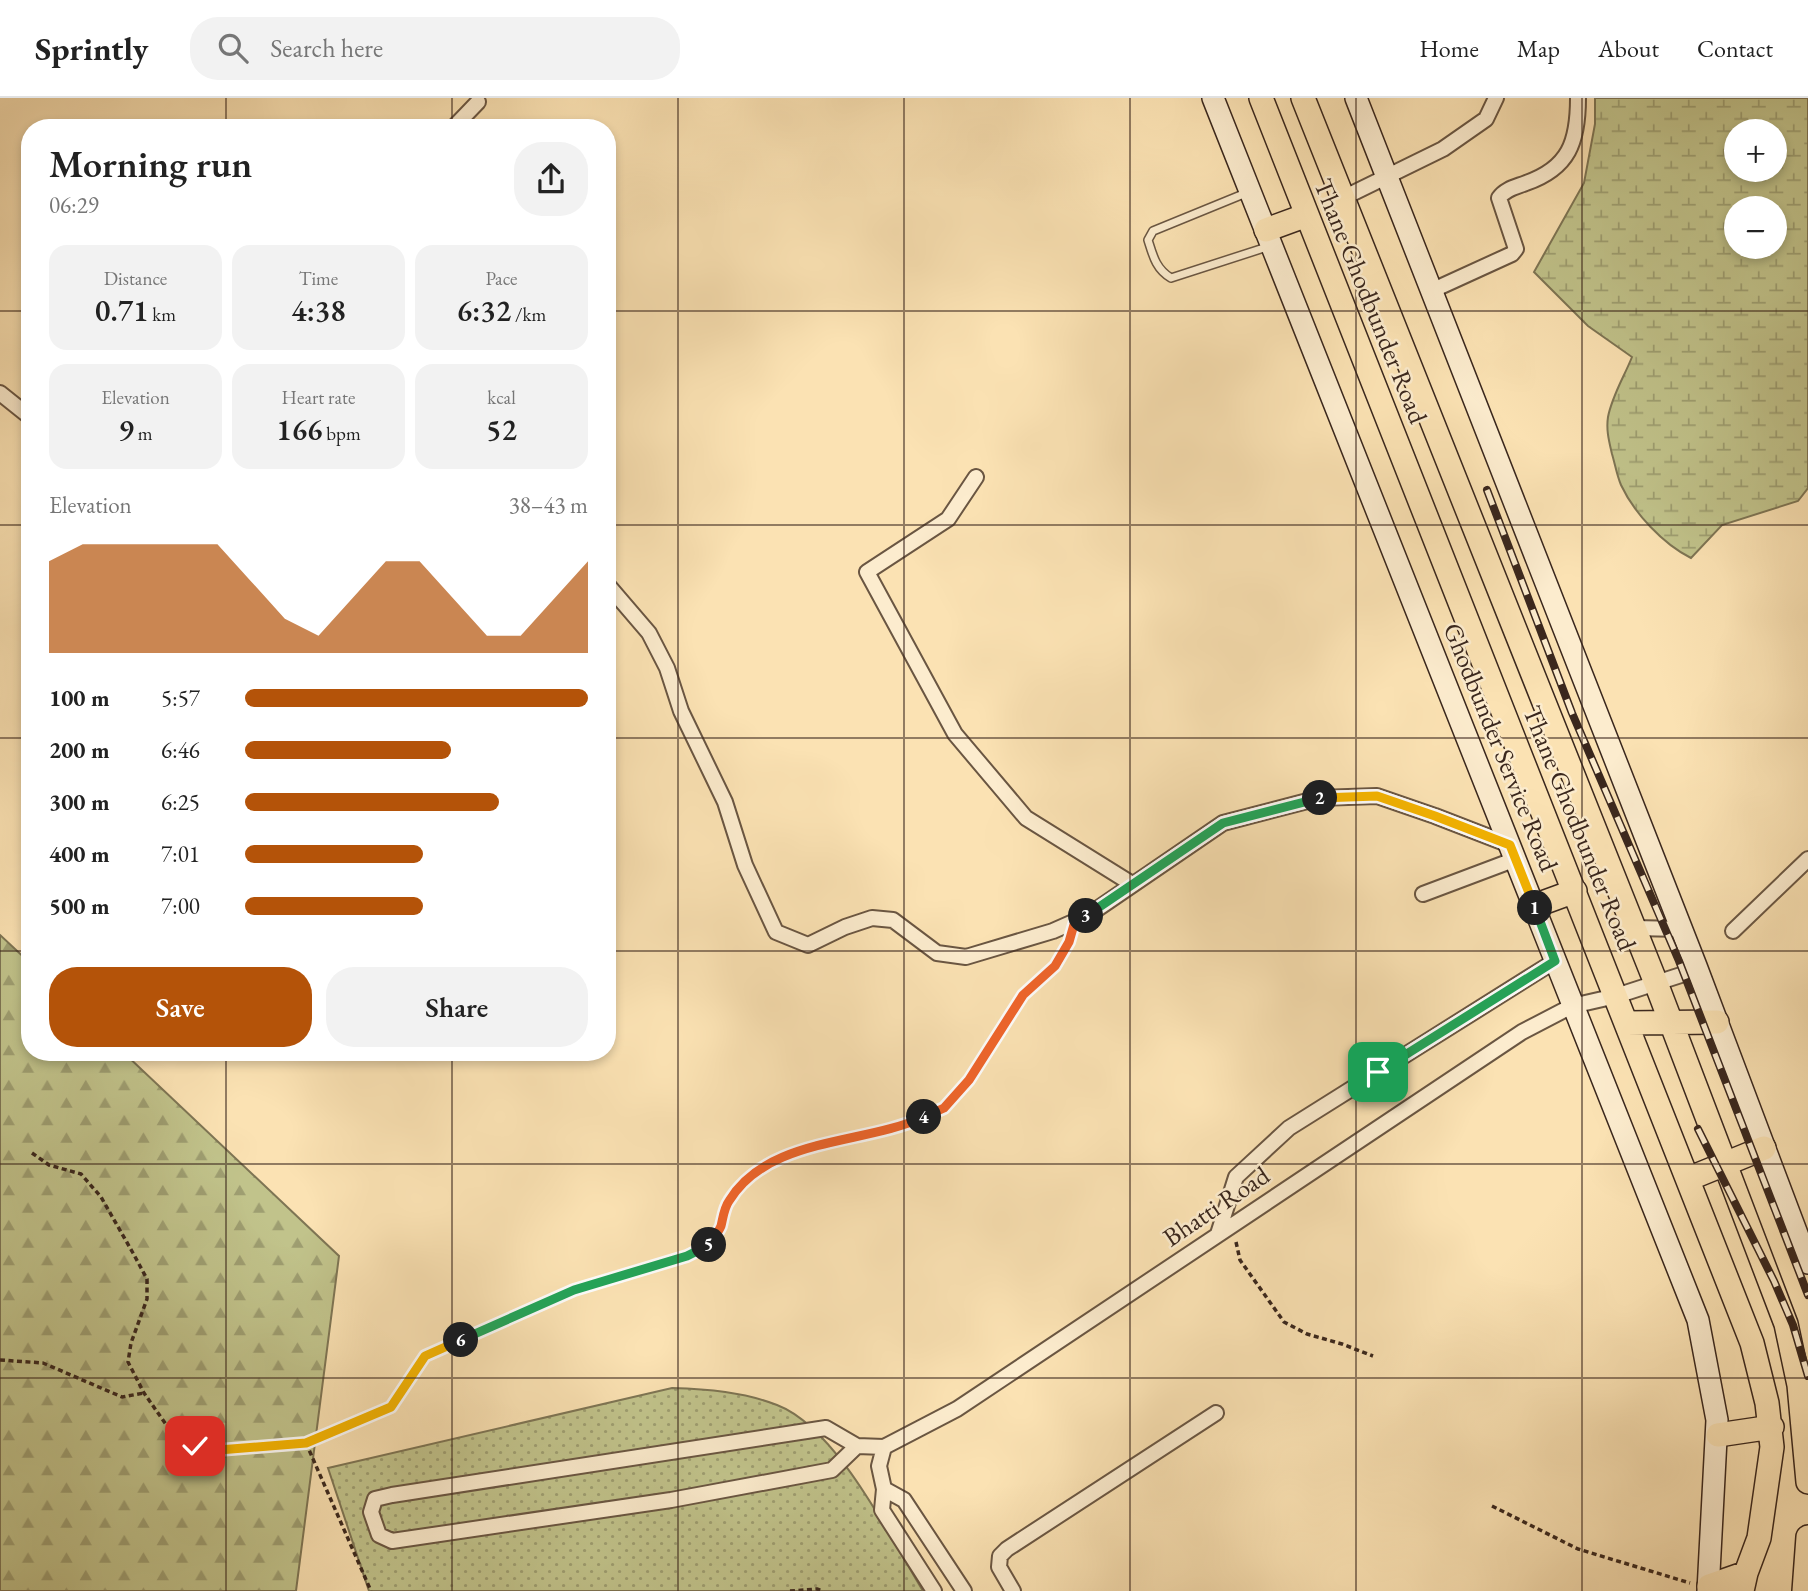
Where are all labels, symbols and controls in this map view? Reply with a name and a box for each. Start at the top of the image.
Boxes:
search box [190,17,680,80]
text: Sprintly [35,27,148,70]
icon: search [214,29,252,67]
text: Search here [270,31,383,65]
text: Home [1419,33,1479,64]
text: Map [1517,33,1560,64]
text: About [1598,33,1659,64]
text: Contact [1697,33,1773,64]
map controls [1724,119,1787,259]
button: + [1724,119,1787,182]
text: Morning run [49,139,252,188]
button: share [514,142,588,216]
street label: Thane Ghodbunder Road [1306,174,1436,429]
text: 06:29 [49,190,99,220]
button: − [1724,196,1787,259]
text: Distance [104,266,167,291]
text: Time [299,266,338,291]
text: Pace [486,266,517,291]
text: 0.71 [95,291,148,330]
text: 4:38 [291,291,346,330]
text: 6:32 [457,291,511,330]
text: km [148,302,176,327]
text: /km [511,302,546,327]
text: Elevation [101,385,170,410]
text: Heart rate [282,385,355,410]
text: kcal [487,385,516,410]
text: 9 [119,410,134,449]
text: 166 [276,410,322,449]
text: 52 [486,410,517,449]
text: m [134,421,152,446]
text: bpm [322,421,361,446]
text: Elevation [49,490,132,520]
text: 38–43 m [509,490,588,520]
street label: Ghodbunder Service Road [1436,618,1567,877]
text: 100 m [49,683,110,713]
text: 5:57 [161,683,200,713]
street label: Thane Ghodbunder Road [1515,701,1645,956]
text: 200 m [49,735,110,765]
text: 6:46 [161,735,200,765]
pin: 2 [1302,780,1338,816]
text: 2 [1314,785,1325,810]
text: 300 m [49,787,110,817]
text: 6:25 [161,787,200,817]
text: 400 m [49,839,110,869]
text: 7:01 [161,839,200,869]
pin: 1 [1518,890,1552,926]
text: 500 m [49,891,110,921]
text: 7:00 [161,891,200,921]
text: 1 [1529,895,1540,920]
pin: 3 [1068,898,1104,934]
text: 3 [1080,903,1091,928]
button: Save [49,967,312,1047]
button: Share [326,967,588,1047]
pin [1348,1042,1408,1102]
icon: arrive [1359,1053,1397,1091]
pin: 4 [906,1100,942,1134]
text: 4 [918,1104,929,1129]
street label: Bhatti Road [1156,1158,1277,1254]
pin: 5 [692,1228,726,1262]
text: 5 [703,1232,714,1257]
pin: 6 [444,1322,478,1358]
text: 6 [455,1327,466,1352]
pin [165,1416,225,1476]
icon: check [176,1427,214,1465]

